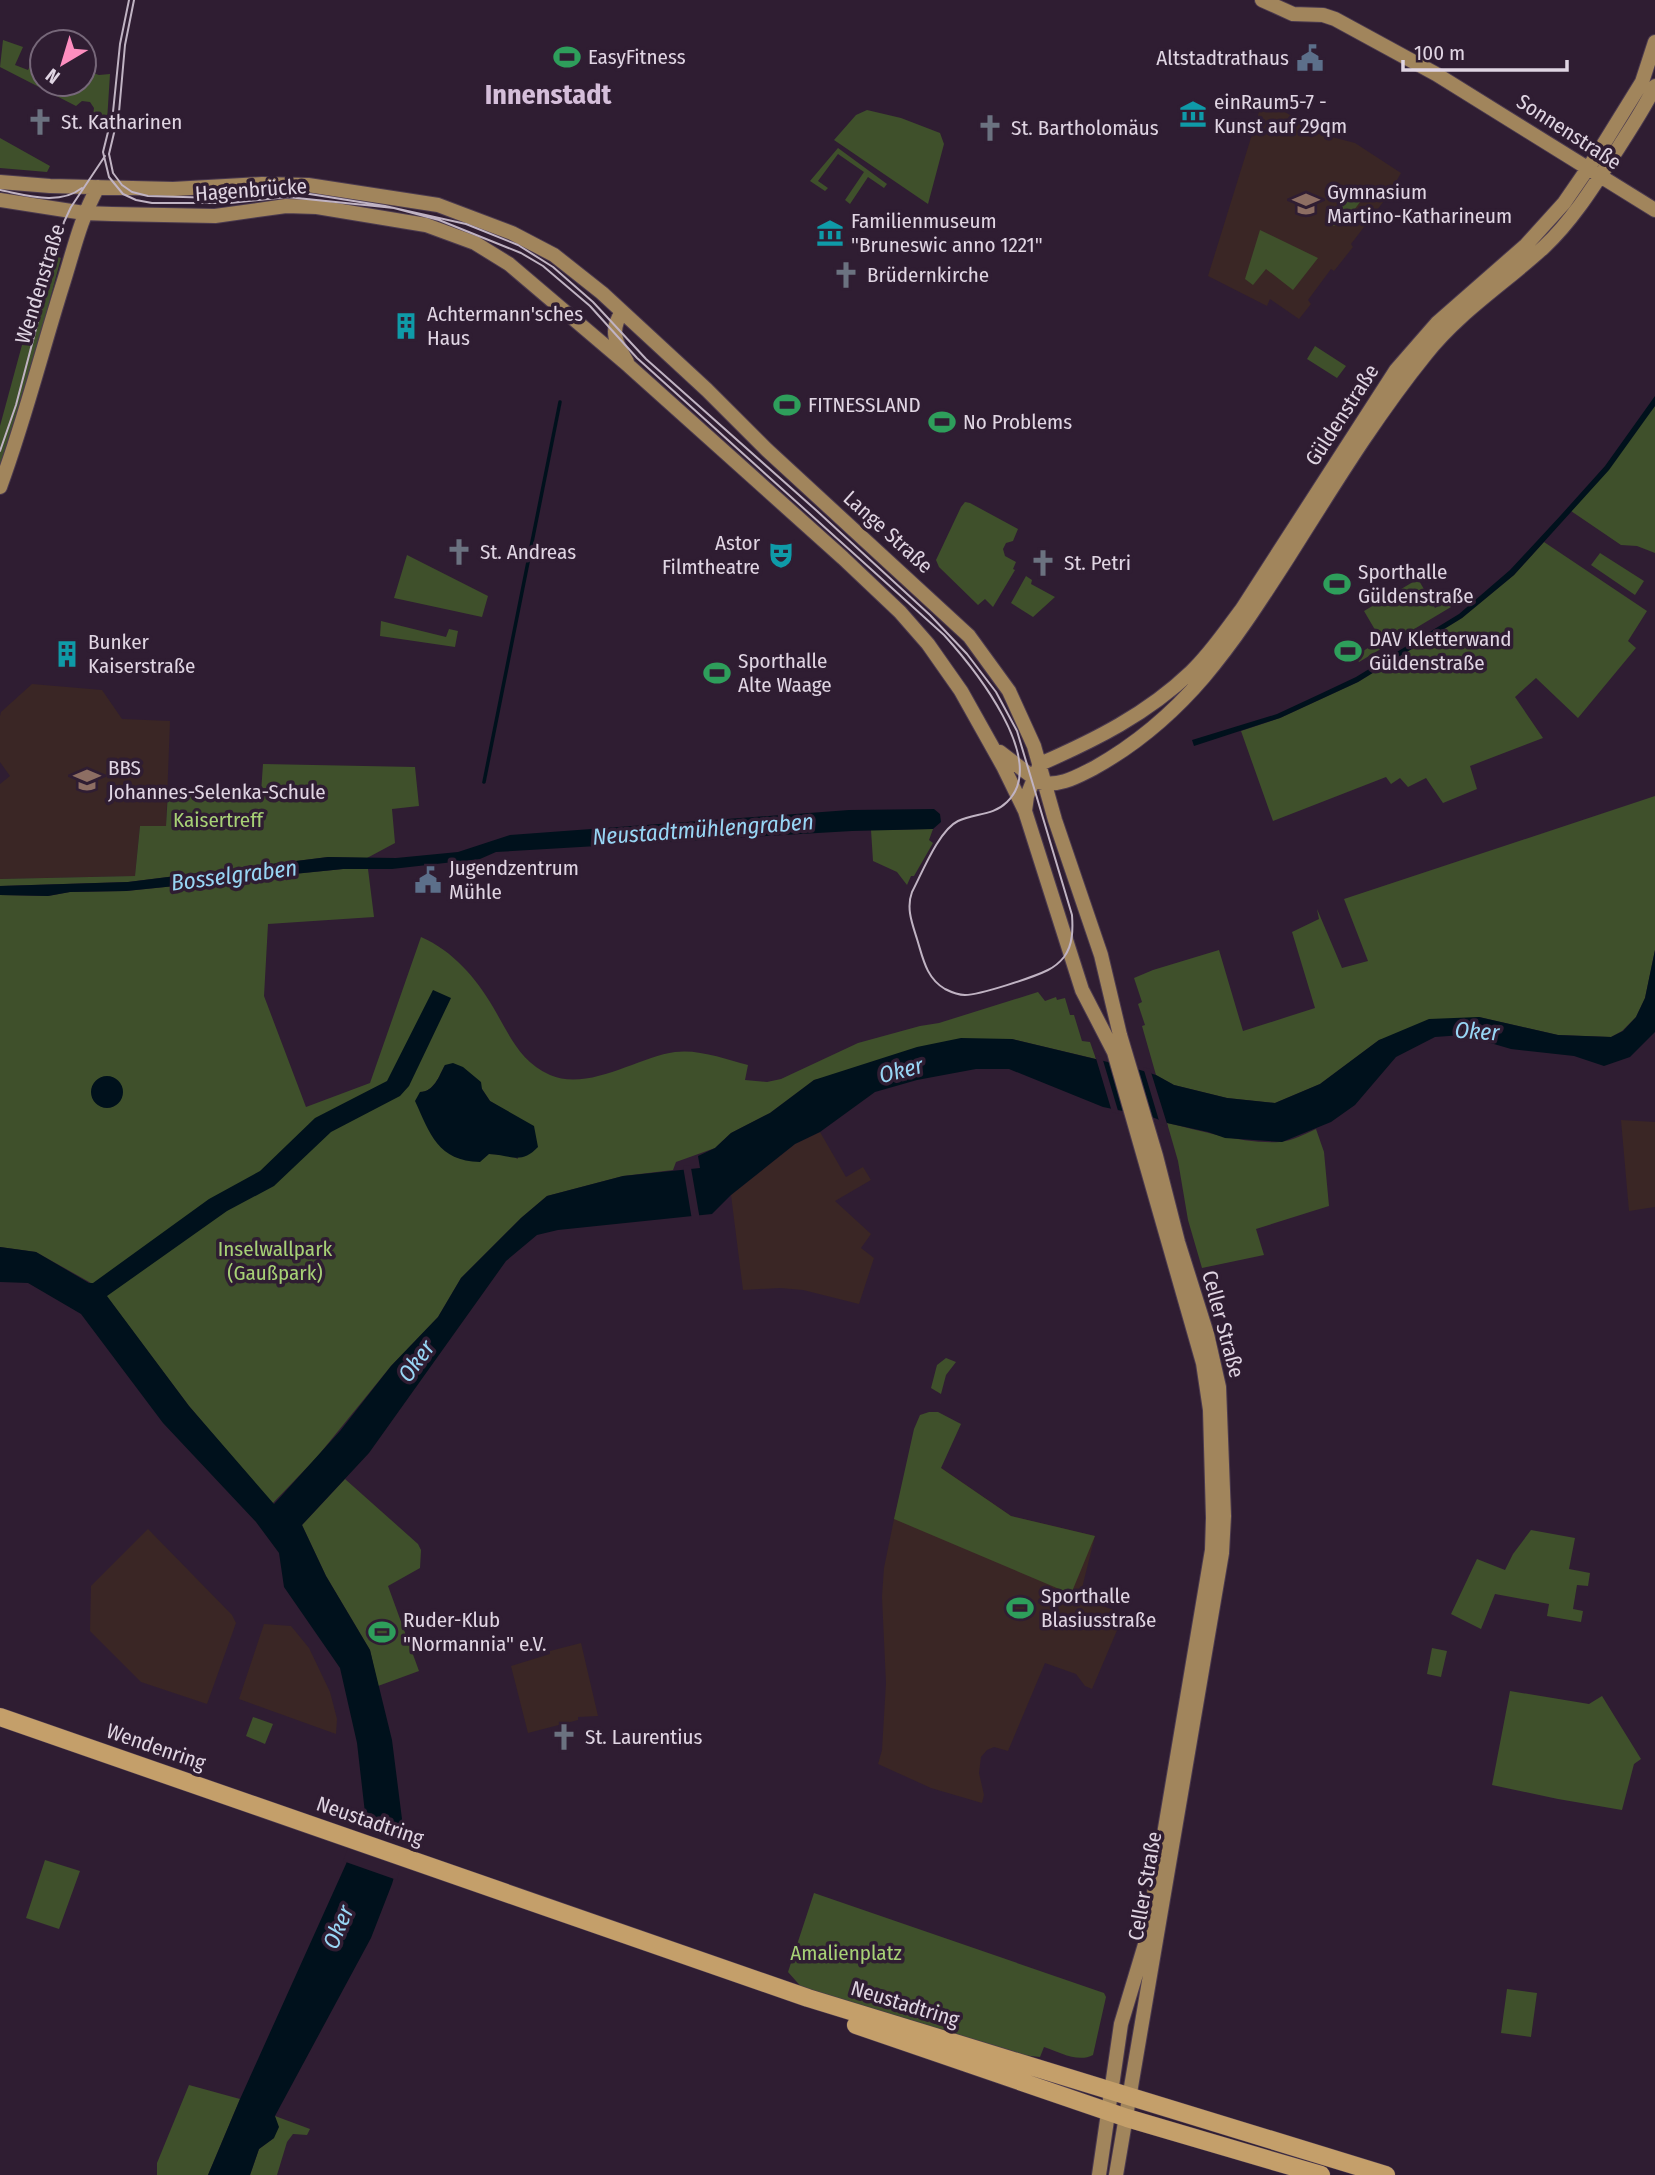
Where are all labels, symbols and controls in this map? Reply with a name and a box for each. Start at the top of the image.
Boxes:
north arrow [28,28,98,98]
scale bar [1403,28,1568,72]
text: 100 m [1414,40,1465,66]
sports icon: EasyFitness [552,42,582,72]
public building icon: Altstadtrathaus [1295,43,1325,73]
place label: EasyFitness [588,44,686,70]
place label: Altstadtrathaus [1156,45,1289,71]
text: N [41,63,64,89]
district label: Innenstadt [485,78,612,111]
place label: einRaum5-7 - Kunst auf 29qm [1214,89,1347,139]
street label: Sonnenstraße [1512,89,1626,175]
museum icon: einRaum5-7 - Kunst auf 29qm [1178,99,1208,129]
church icon: St. Katharinen [25,107,55,137]
place label: St. Katharinen [61,109,182,135]
church icon: St. Bartholomäus [975,113,1005,143]
place label: St. Bartholomäus [1011,115,1159,141]
street label: Hagenbrücke [194,173,308,207]
place label: Gymnasium Martino-Katharineum [1327,179,1512,229]
school or university icon: Gymnasium Martino-Katharineum [1291,189,1321,219]
place label: Familienmuseum "Bruneswic anno 1221" [851,208,1043,258]
museum icon: Familienmuseum "Bruneswic anno 1221" [815,218,845,248]
street label: Wendenstraße [9,221,71,347]
church icon: Brüdernkirche [831,260,861,290]
place label: Brüdernkirche [867,262,989,288]
place label: Achtermann'sches Haus [427,301,583,351]
building icon: Achtermann'sches Haus [391,311,421,341]
street label: Güldenstraße [1300,359,1384,471]
sports icon: FITNESSLAND [772,390,802,420]
place label: FITNESSLAND [808,392,921,418]
sports icon: No Problems [927,407,957,437]
place label: No Problems [963,409,1072,435]
street label: Lange Straße [838,485,938,579]
place label: Astor Filmtheatre [662,530,761,580]
church icon: St. Andreas [444,537,474,567]
place label: St. Andreas [480,539,576,565]
theatre icon: Astor Filmtheatre [766,540,796,570]
church icon: St. Petri [1028,548,1058,578]
place label: St. Petri [1064,550,1131,576]
place label: Sporthalle Güldenstraße [1358,559,1474,609]
sports icon: Sporthalle Güldenstraße [1322,569,1352,599]
place label: DAV Kletterwand Güldenstraße [1369,626,1512,676]
place label: Bunker Kaiserstraße [88,629,195,679]
sports icon: DAV Kletterwand Güldenstraße [1333,636,1363,666]
building icon: Bunker Kaiserstraße [52,639,82,669]
place label: Sporthalle Alte Waage [738,648,832,698]
sports icon: Sporthalle Alte Waage [702,658,732,688]
place label: BBS Johannes-Selenka-Schule [108,755,326,805]
school or university icon: BBS Johannes-Selenka-Schule [72,765,102,795]
park label: Kaisertreff [173,807,265,833]
water label: Neustadtmühlengraben [591,807,815,851]
water label: Bosselgraben [169,853,299,897]
place label: Jugendzentrum Mühle [449,855,579,905]
public building icon: Jugendzentrum Mühle [413,865,443,895]
water label: Oker [1454,1015,1501,1047]
water label: Oker [876,1051,927,1089]
park label: Inselwallpark (Gaußpark) [218,1236,332,1286]
street label: Celler Straße [1196,1267,1250,1381]
water label: Oker [392,1334,441,1387]
place label: Sporthalle Blasiusstraße [1041,1583,1156,1633]
sports icon: Sporthalle Blasiusstraße [1005,1593,1035,1623]
place label: Ruder-Klub "Normannia" e.V. [403,1607,547,1657]
sports icon: Ruder-Klub "Normannia" e.V. [367,1617,397,1647]
street label: Wendenring [103,1718,209,1776]
church icon: St. Laurentius [549,1722,579,1752]
place label: St. Laurentius [585,1724,703,1750]
street label: Neustadtring [313,1791,427,1852]
street label: Celler Straße [1123,1830,1167,1942]
water label: Oker [316,1900,360,1953]
park label: Amalienplatz [790,1940,902,1966]
street label: Neustadtring [848,1975,962,2033]

